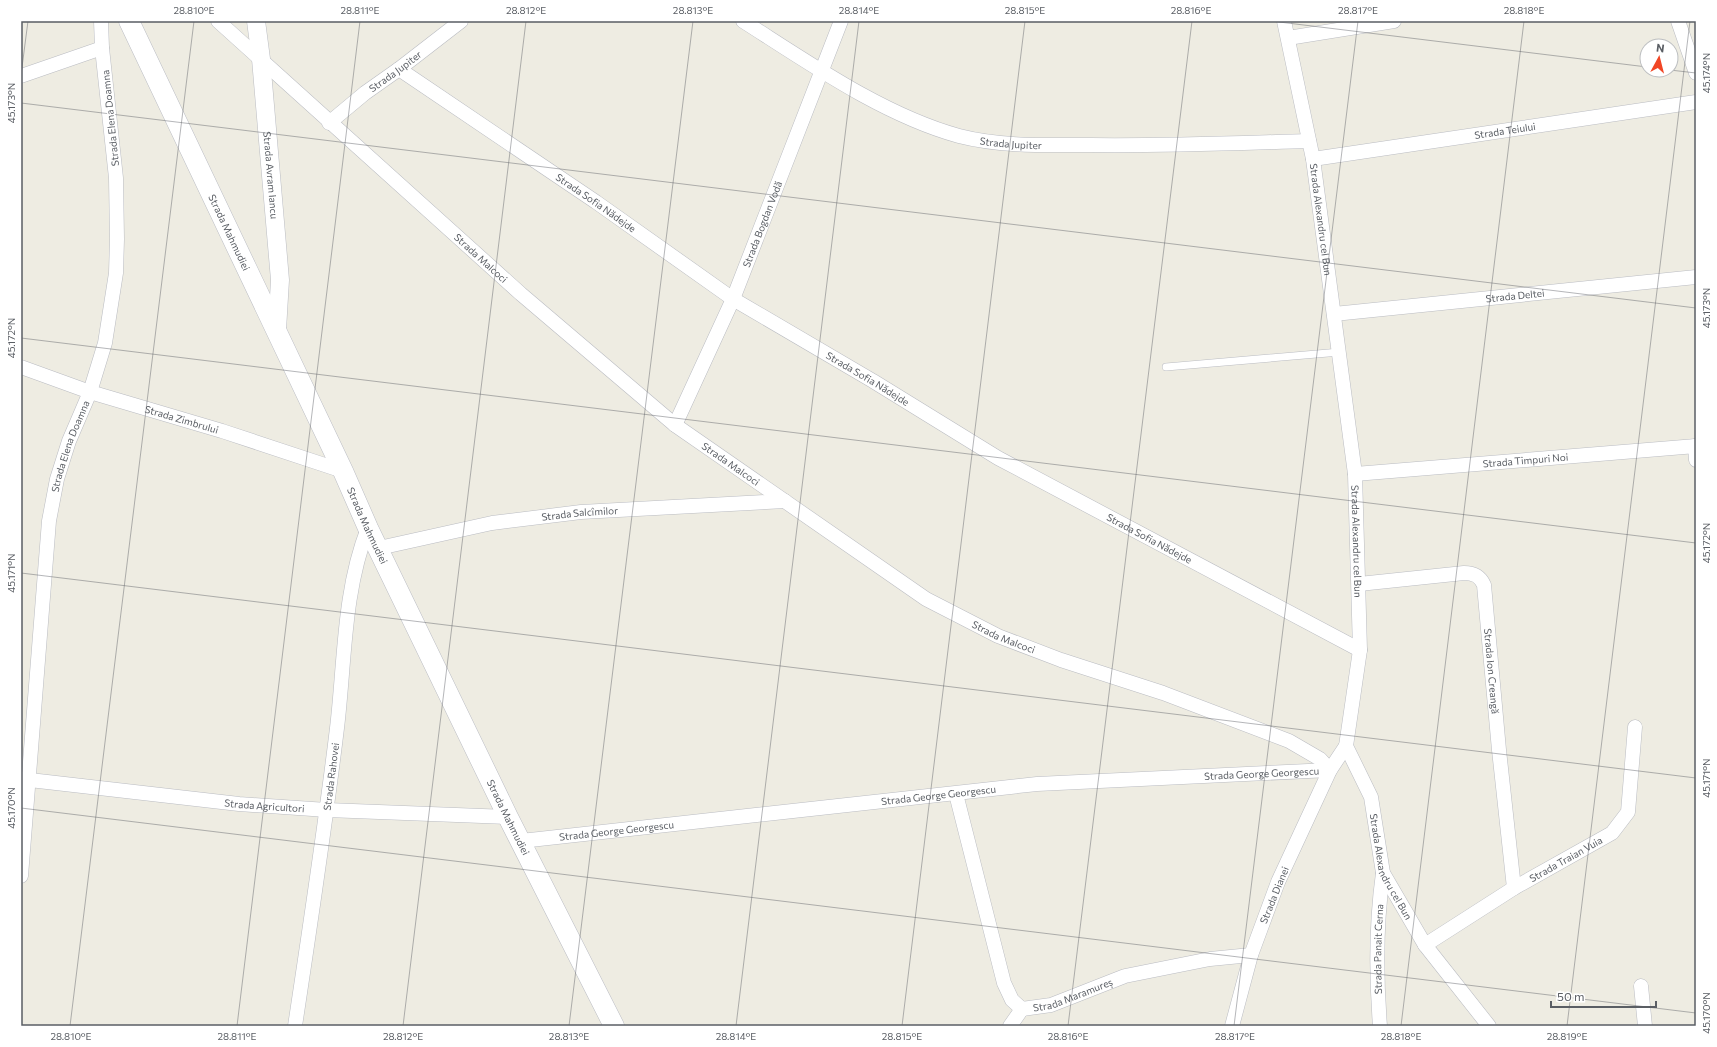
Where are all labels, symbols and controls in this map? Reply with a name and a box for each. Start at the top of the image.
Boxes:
text: 28.810°E [173,4,215,16]
text: 28.811°E [341,4,380,16]
text: 28.812°E [506,4,546,16]
text: 28.813°E [673,4,713,16]
text: 28.814°E [839,4,879,16]
text: 28.815°E [1005,4,1045,16]
text: 28.816°E [1171,4,1211,16]
text: 28.817°E [1338,4,1378,16]
text: 28.818°E [1504,4,1544,16]
north arrow [1639,38,1679,78]
text: N [1655,41,1665,55]
street label: Strada Jupiter [366,48,424,94]
text: 45.174°N [1700,53,1712,93]
street label: Strada Elena Doamna [99,69,121,167]
text: 45.173°N [5,83,17,123]
street label: Strada Teiului [1473,120,1536,141]
street label: Strada Avram Iancu [261,131,281,219]
street label: Strada Jupiter [979,134,1042,151]
street label: Strada Alexandru cel Bun [1308,163,1334,276]
street label: Strada Sofia Nădejde [554,171,638,234]
street label: Strada Bogdan Vodă [740,179,784,269]
street label: Strada Mahmudiei [206,192,253,272]
street label: Strada Malcoci [452,231,510,285]
street label: Strada Deltei [1485,287,1545,304]
text: 45.173°N [1700,288,1712,328]
text: 45.172°N [5,318,17,358]
street label: Strada Sofia Nădejde [824,349,912,408]
street label: Strada Elena Doamna [49,398,92,493]
street label: Strada Zimbrului [143,403,220,436]
street label: Strada Malcoci [700,440,762,488]
street label: Strada Timpuri Noi [1482,451,1569,469]
street label: Strada Mahmudiei [345,485,390,566]
street label: Strada Alexandru cel Bun [1349,485,1365,598]
street label: Strada Salcîmilor [541,504,618,523]
street label: Strada Sofia Nădejde [1105,511,1194,566]
text: 45.172°N [1700,523,1712,563]
text: 45.171°N [5,553,17,593]
street label: Strada Malcoci [970,618,1037,656]
street label: Strada Ion Creangă [1482,628,1502,714]
street label: Strada Rahovei [321,742,341,811]
text: 45.171°N [1700,758,1712,798]
street label: Strada George Georgescu [1204,765,1320,782]
street label: Strada Mahmudiei [485,777,532,857]
street label: Strada George Georgescu [880,783,996,807]
text: 45.170°N [5,787,17,829]
street label: Strada Agricultori [224,796,305,814]
street label: Strada Alexandru cel Bun [1368,813,1415,922]
street label: Strada George Georgescu [558,818,674,843]
street label: Strada Traian Vuia [1527,834,1604,884]
street label: Strada Dianei [1257,865,1291,925]
street label: Strada Panait Cerna [1371,904,1386,994]
street label: Strada Maramureș [1032,975,1115,1013]
scale bar [1551,983,1656,1009]
text: 50 m [1557,989,1585,1003]
text: 45.170°N [1700,992,1712,1034]
text: 28.810°E [50,1030,92,1042]
text: 28.811°E [218,1030,257,1042]
text: 28.812°E [383,1030,423,1042]
text: 28.813°E [549,1030,589,1042]
text: 28.814°E [716,1030,756,1042]
text: 28.815°E [882,1030,922,1042]
text: 28.816°E [1048,1030,1088,1042]
text: 28.817°E [1215,1030,1255,1042]
text: 28.818°E [1381,1030,1421,1042]
text: 28.819°E [1547,1030,1587,1042]

